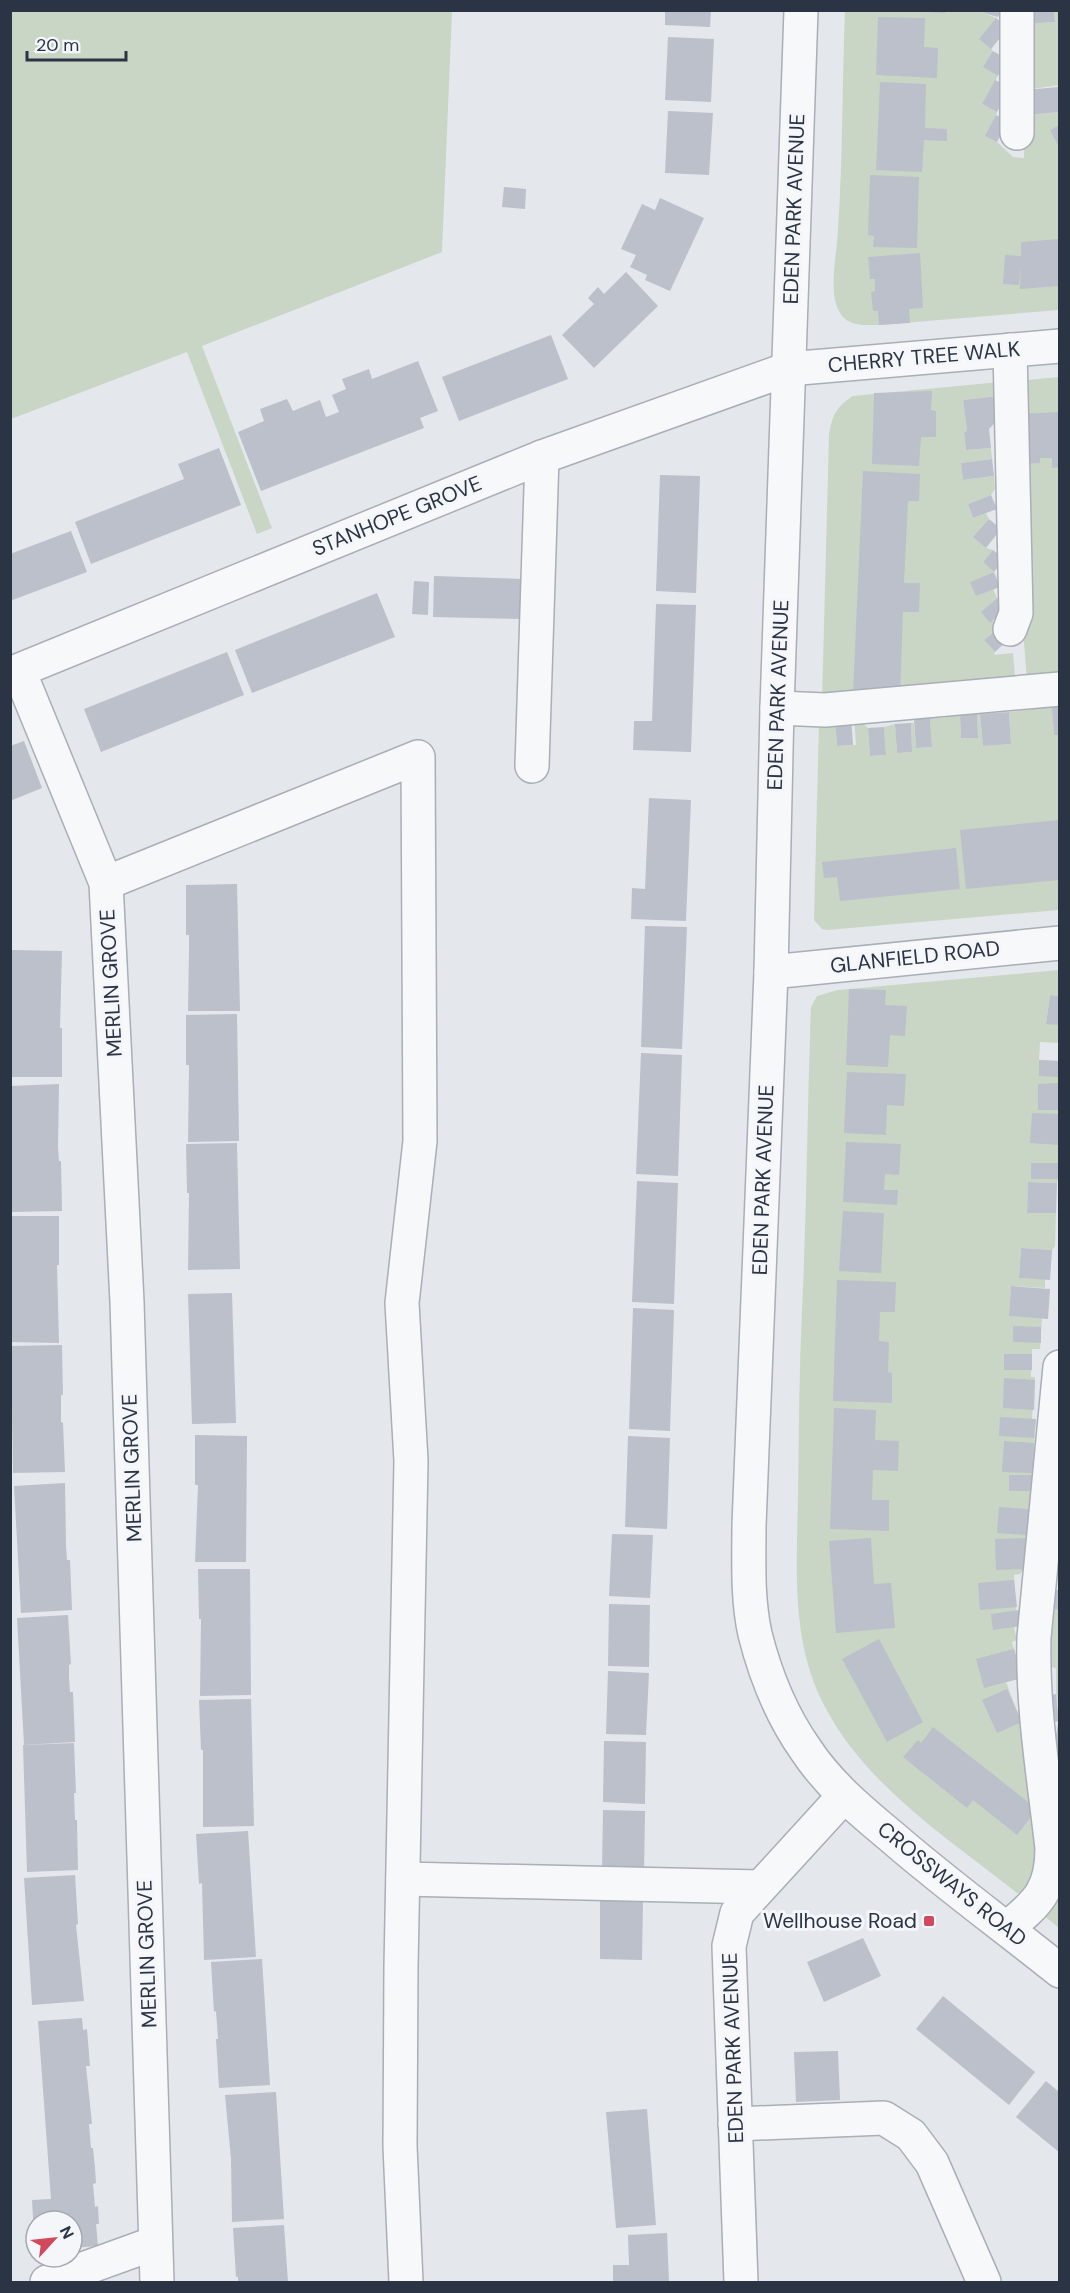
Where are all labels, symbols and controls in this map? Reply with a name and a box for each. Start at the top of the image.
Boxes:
scale bar [27,24,126,62]
text: 20 m [36,33,79,57]
street label: EDEN PARK AVENUE [777,113,811,305]
street label: CHERRY TREE WALK [827,335,1021,379]
street label: STANHOPE GROVE [308,469,486,563]
street label: EDEN PARK AVENUE [761,599,795,791]
street label: MERLIN GROVE [93,908,129,1058]
street label: GLANFIELD ROAD [829,934,1001,980]
street label: EDEN PARK AVENUE [746,1084,780,1276]
street label: MERLIN GROVE [115,1394,149,1542]
street label: CROSSWAYS ROAD [872,1815,1032,1953]
street label: MERLIN GROVE [130,1880,164,2028]
place label: Wellhouse Road [763,1907,917,1935]
marker: Wellhouse Road [922,1914,936,1928]
street label: EDEN PARK AVENUE [716,1952,750,2144]
north arrow [24,2209,84,2269]
text: N [55,2222,79,2242]

